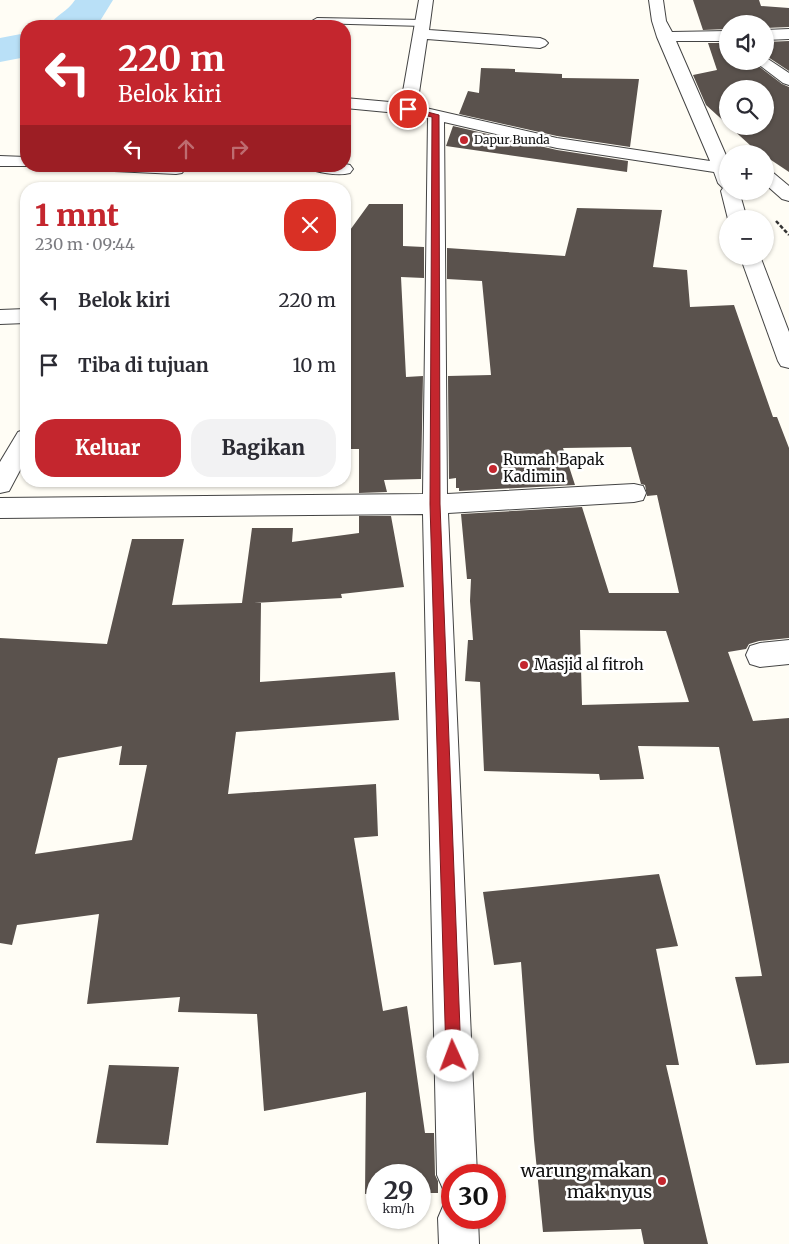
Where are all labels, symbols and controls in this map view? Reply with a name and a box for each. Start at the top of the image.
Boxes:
map controls [719,15,774,265]
button: sound [719,15,774,70]
text: 220 m [118,37,225,81]
icon: left [35,40,100,105]
text: Belok kiri [118,80,222,108]
button: search [719,80,774,135]
pin [387,88,429,130]
icon: arrive [394,95,422,123]
place label: Dapur Bunda [474,132,550,147]
marker: Dapur Bunda [458,134,470,146]
icon: left [119,135,147,163]
icon: ahead [172,135,200,163]
icon: right [225,135,253,163]
button: + [719,145,774,200]
text: 1 mnt [35,196,119,234]
button: close [284,199,336,251]
button: − [719,210,774,265]
text: 230 m · 09:44 [35,234,135,254]
icon: left [35,286,63,314]
text: Belok kiri [78,288,170,312]
text: 220 m [279,288,336,312]
icon: arrive [35,351,63,379]
text: Tiba di tujuan [78,353,209,377]
text: 10 m [293,353,336,377]
button: Keluar [35,419,181,477]
button: Bagikan [191,419,336,477]
place label: Rumah Bapak Kadimin [503,450,605,486]
marker: Rumah Bapak Kadimin [487,463,499,475]
place label: Masjid al fitroh [534,655,644,674]
marker: Masjid al fitroh [518,659,530,671]
position arrow [426,1029,478,1081]
place label: warung makan mak nyus [520,1159,652,1203]
speed limit sign: 30 [441,1164,506,1229]
text: 29 [384,1174,413,1206]
marker: warung makan mak nyus [656,1175,668,1187]
text: km/h [383,1201,414,1216]

